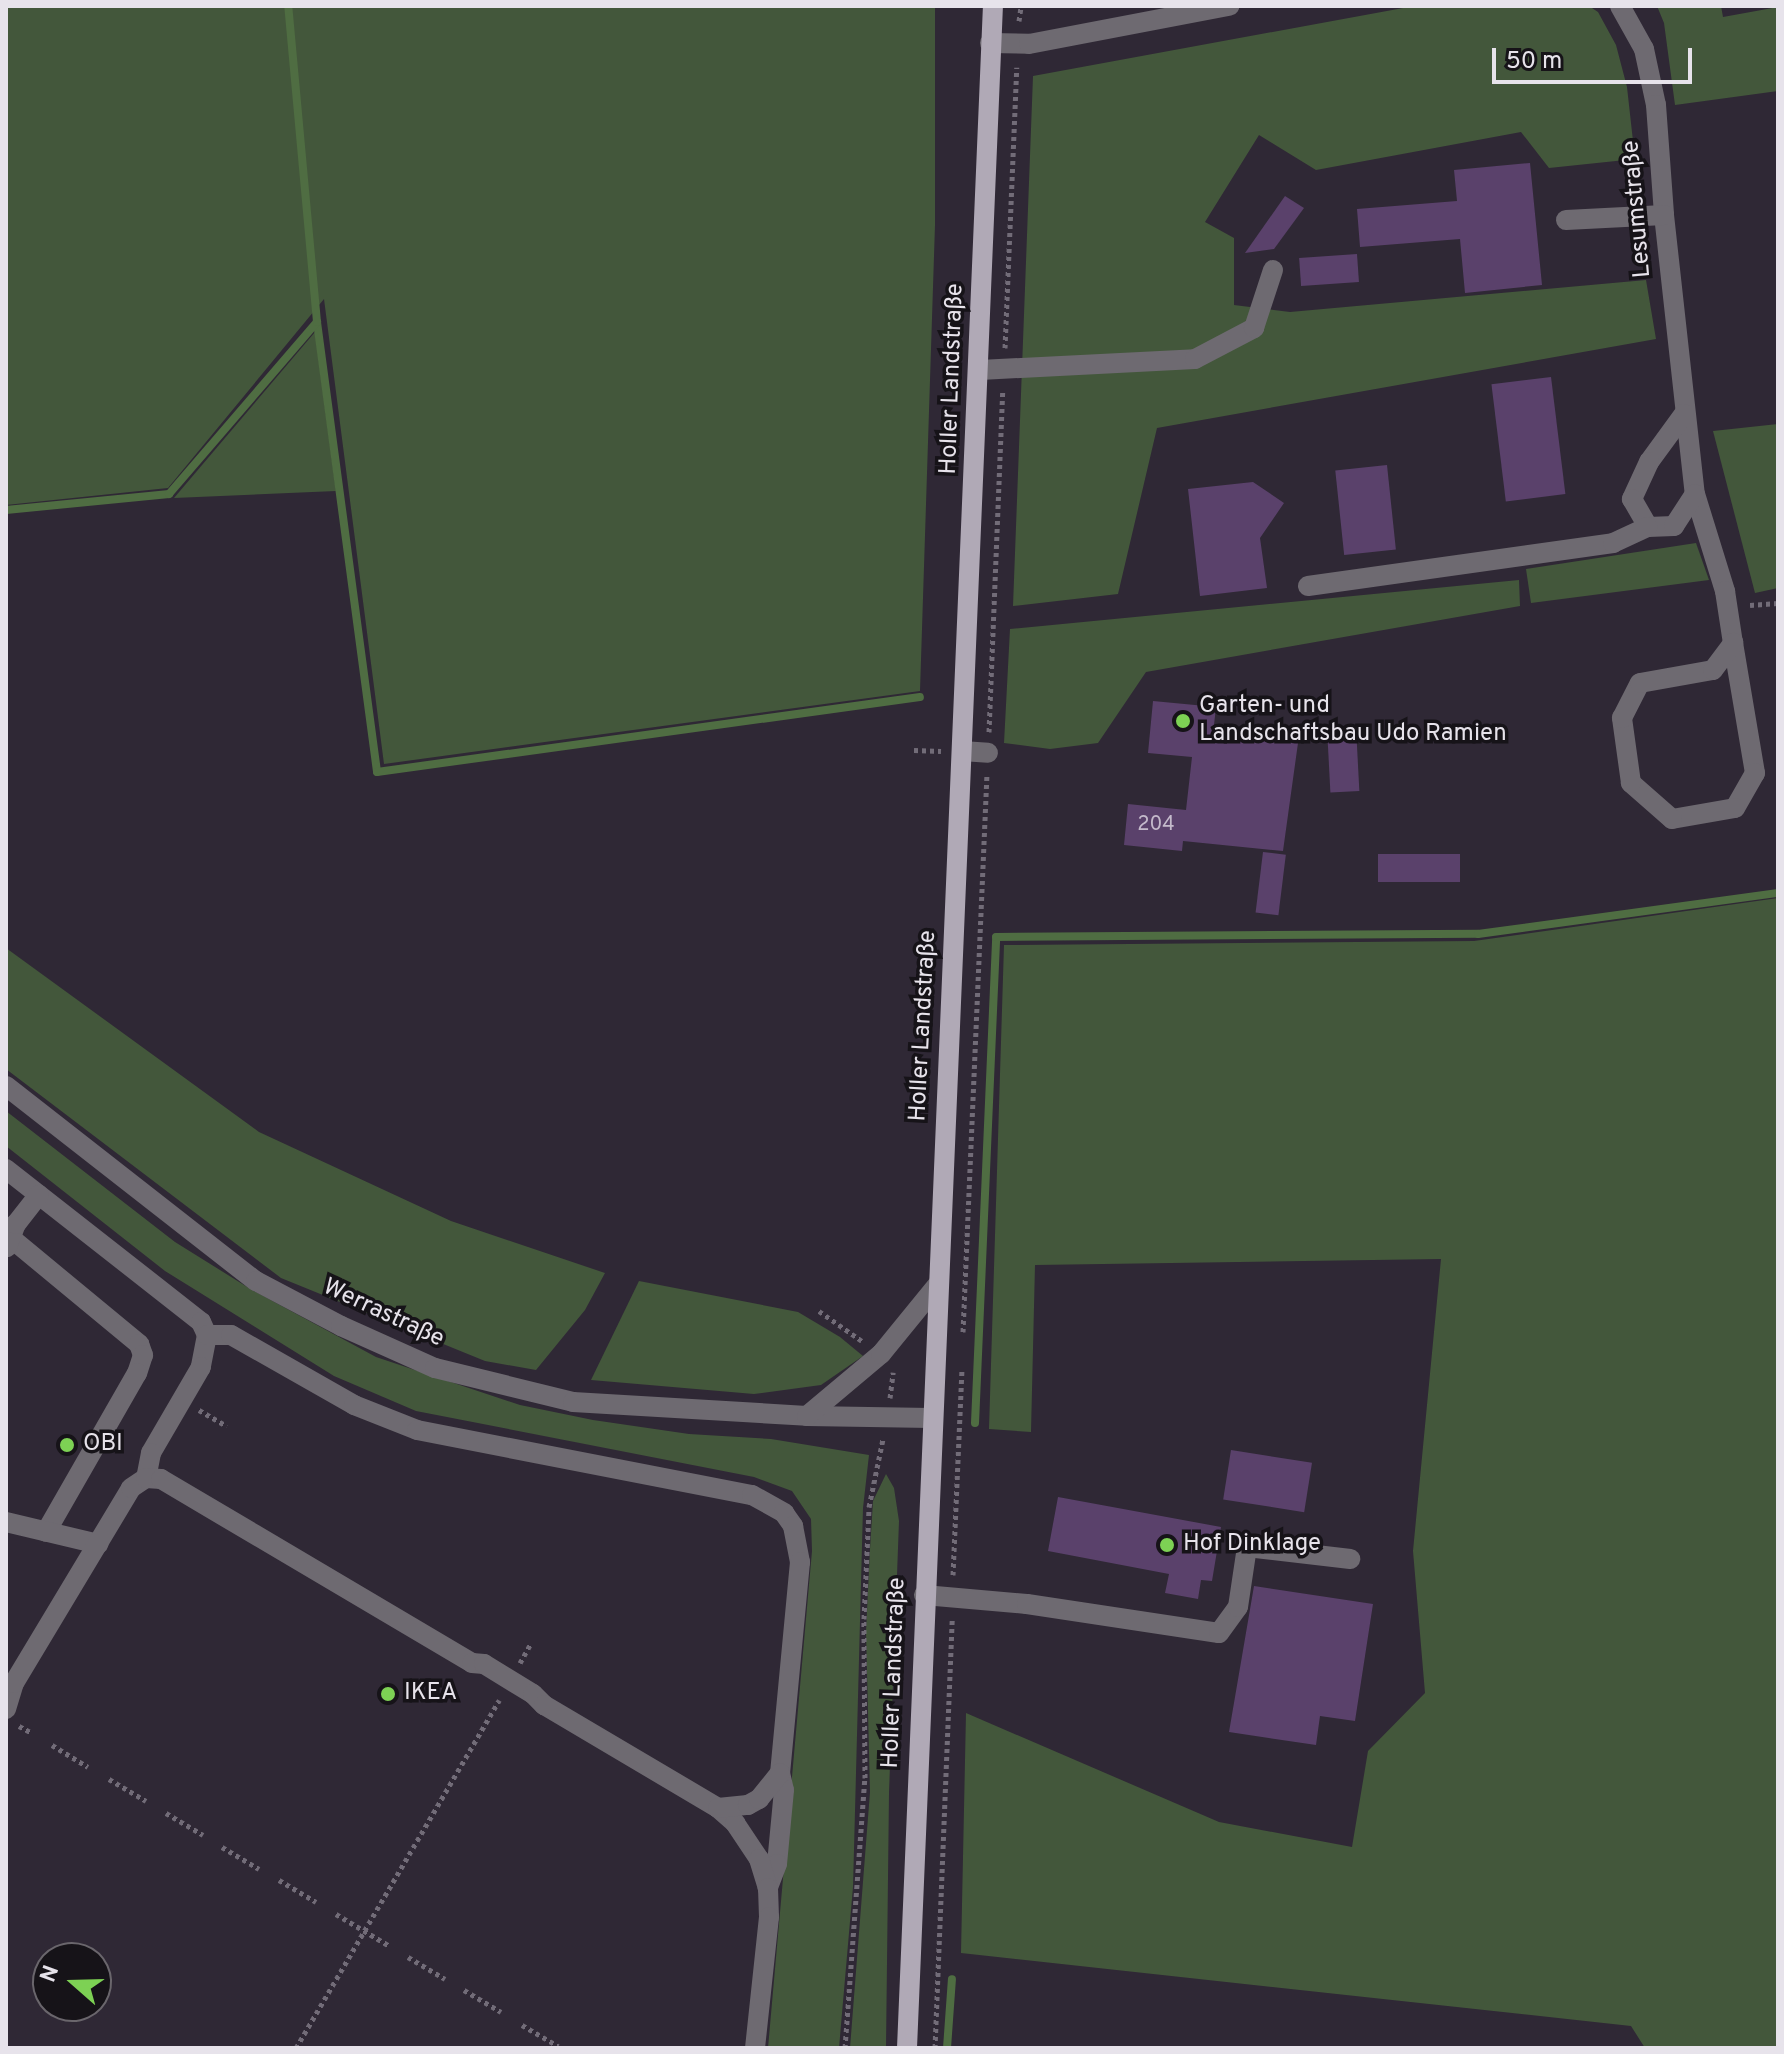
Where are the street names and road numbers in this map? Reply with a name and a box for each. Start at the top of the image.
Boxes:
street label: Lesumstraße [1618,139,1658,279]
street label: Holler Landstraße [935,283,971,475]
street label: Holler Landstraße [905,930,943,1122]
street label: Werrastraße [318,1273,448,1355]
street label: Holler Landstraße [877,1577,913,1769]

